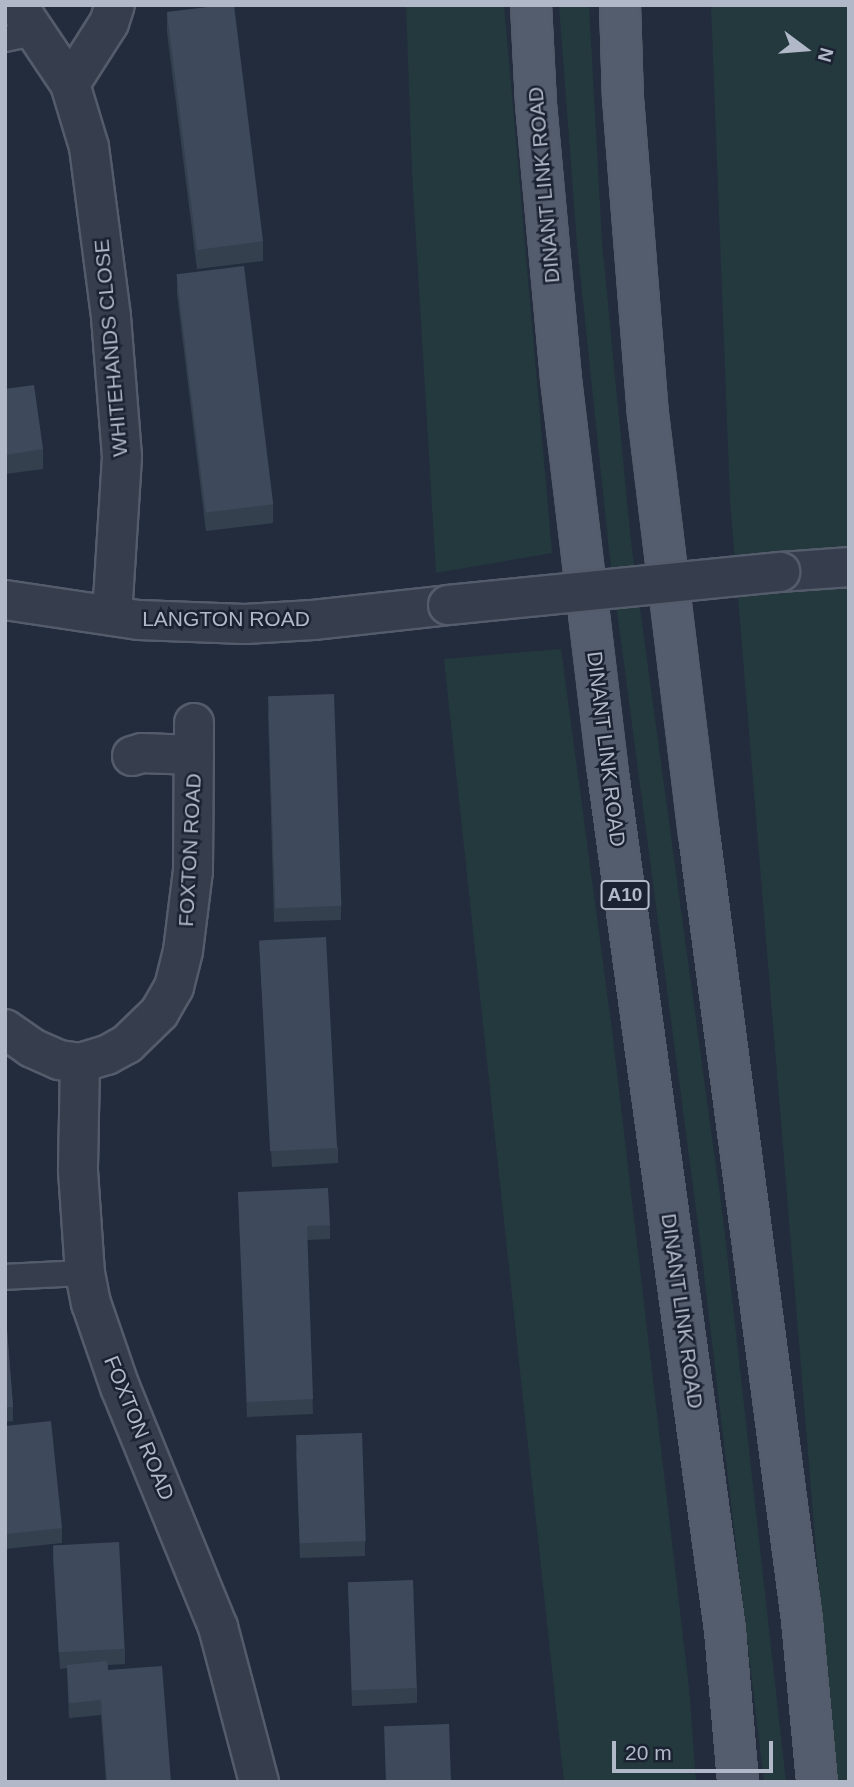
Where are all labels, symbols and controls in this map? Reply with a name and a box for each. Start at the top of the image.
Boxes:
north arrow [770,14,840,84]
text: N [814,45,838,64]
street label: DINANT LINK ROAD [523,86,565,284]
street label: WHITEHANDS CLOSE [89,238,133,458]
street label: LANGTON ROAD [142,606,310,632]
street label: DINANT LINK ROAD [581,650,631,848]
street label: FOXTON ROAD [173,773,207,927]
road number: A10 [600,880,650,911]
street label: DINANT LINK ROAD [656,1212,708,1410]
street label: FOXTON ROAD [99,1352,179,1504]
scale bar [616,1728,777,1772]
text: 20 m [625,1741,672,1764]

